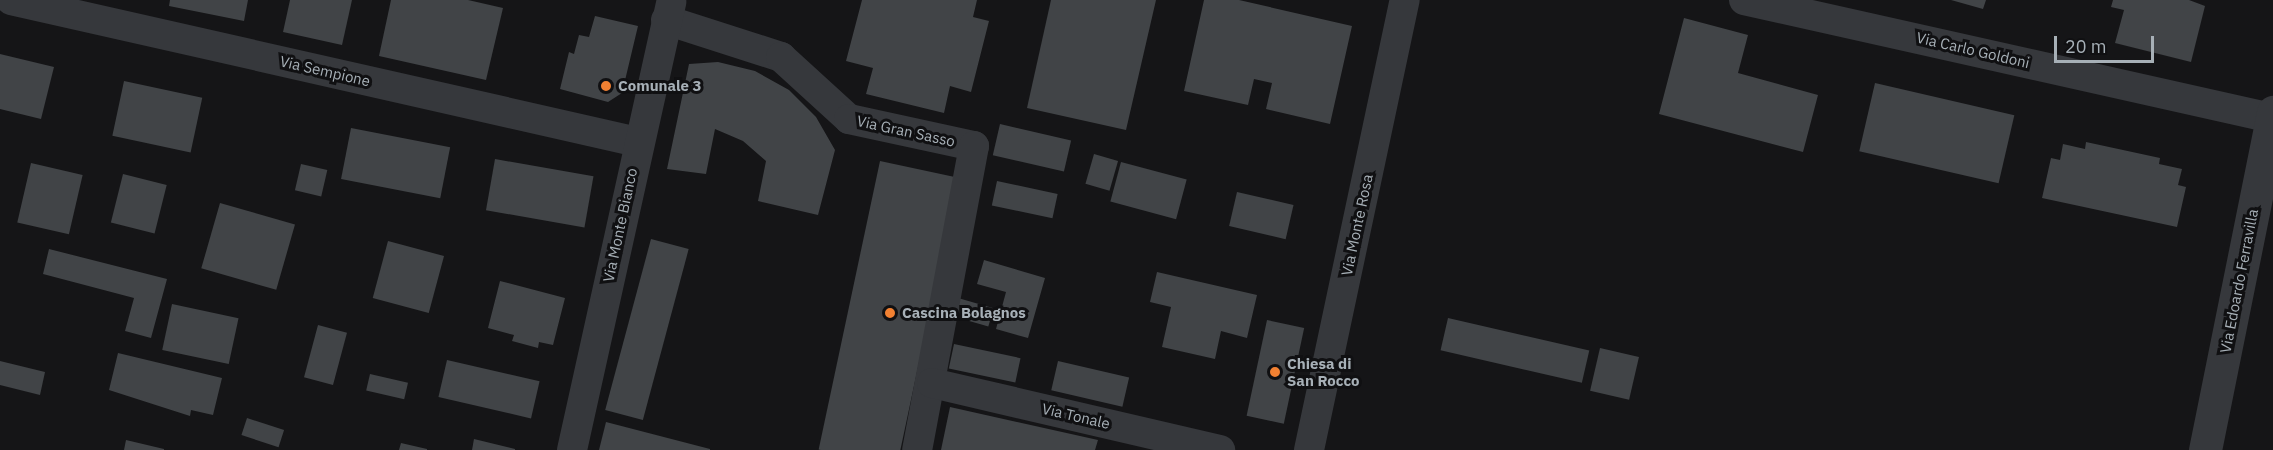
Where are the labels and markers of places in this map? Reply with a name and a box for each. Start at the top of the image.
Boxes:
place label: Comunale 3 [618,77,702,95]
marker: Comunale 3 [599,79,613,93]
place label: Cascina Bolagnos [902,304,1026,322]
marker: Cascina Bolagnos [883,306,897,320]
place label: Chiesa di San Rocco [1287,354,1360,389]
marker: Chiesa di San Rocco [1268,365,1282,379]

